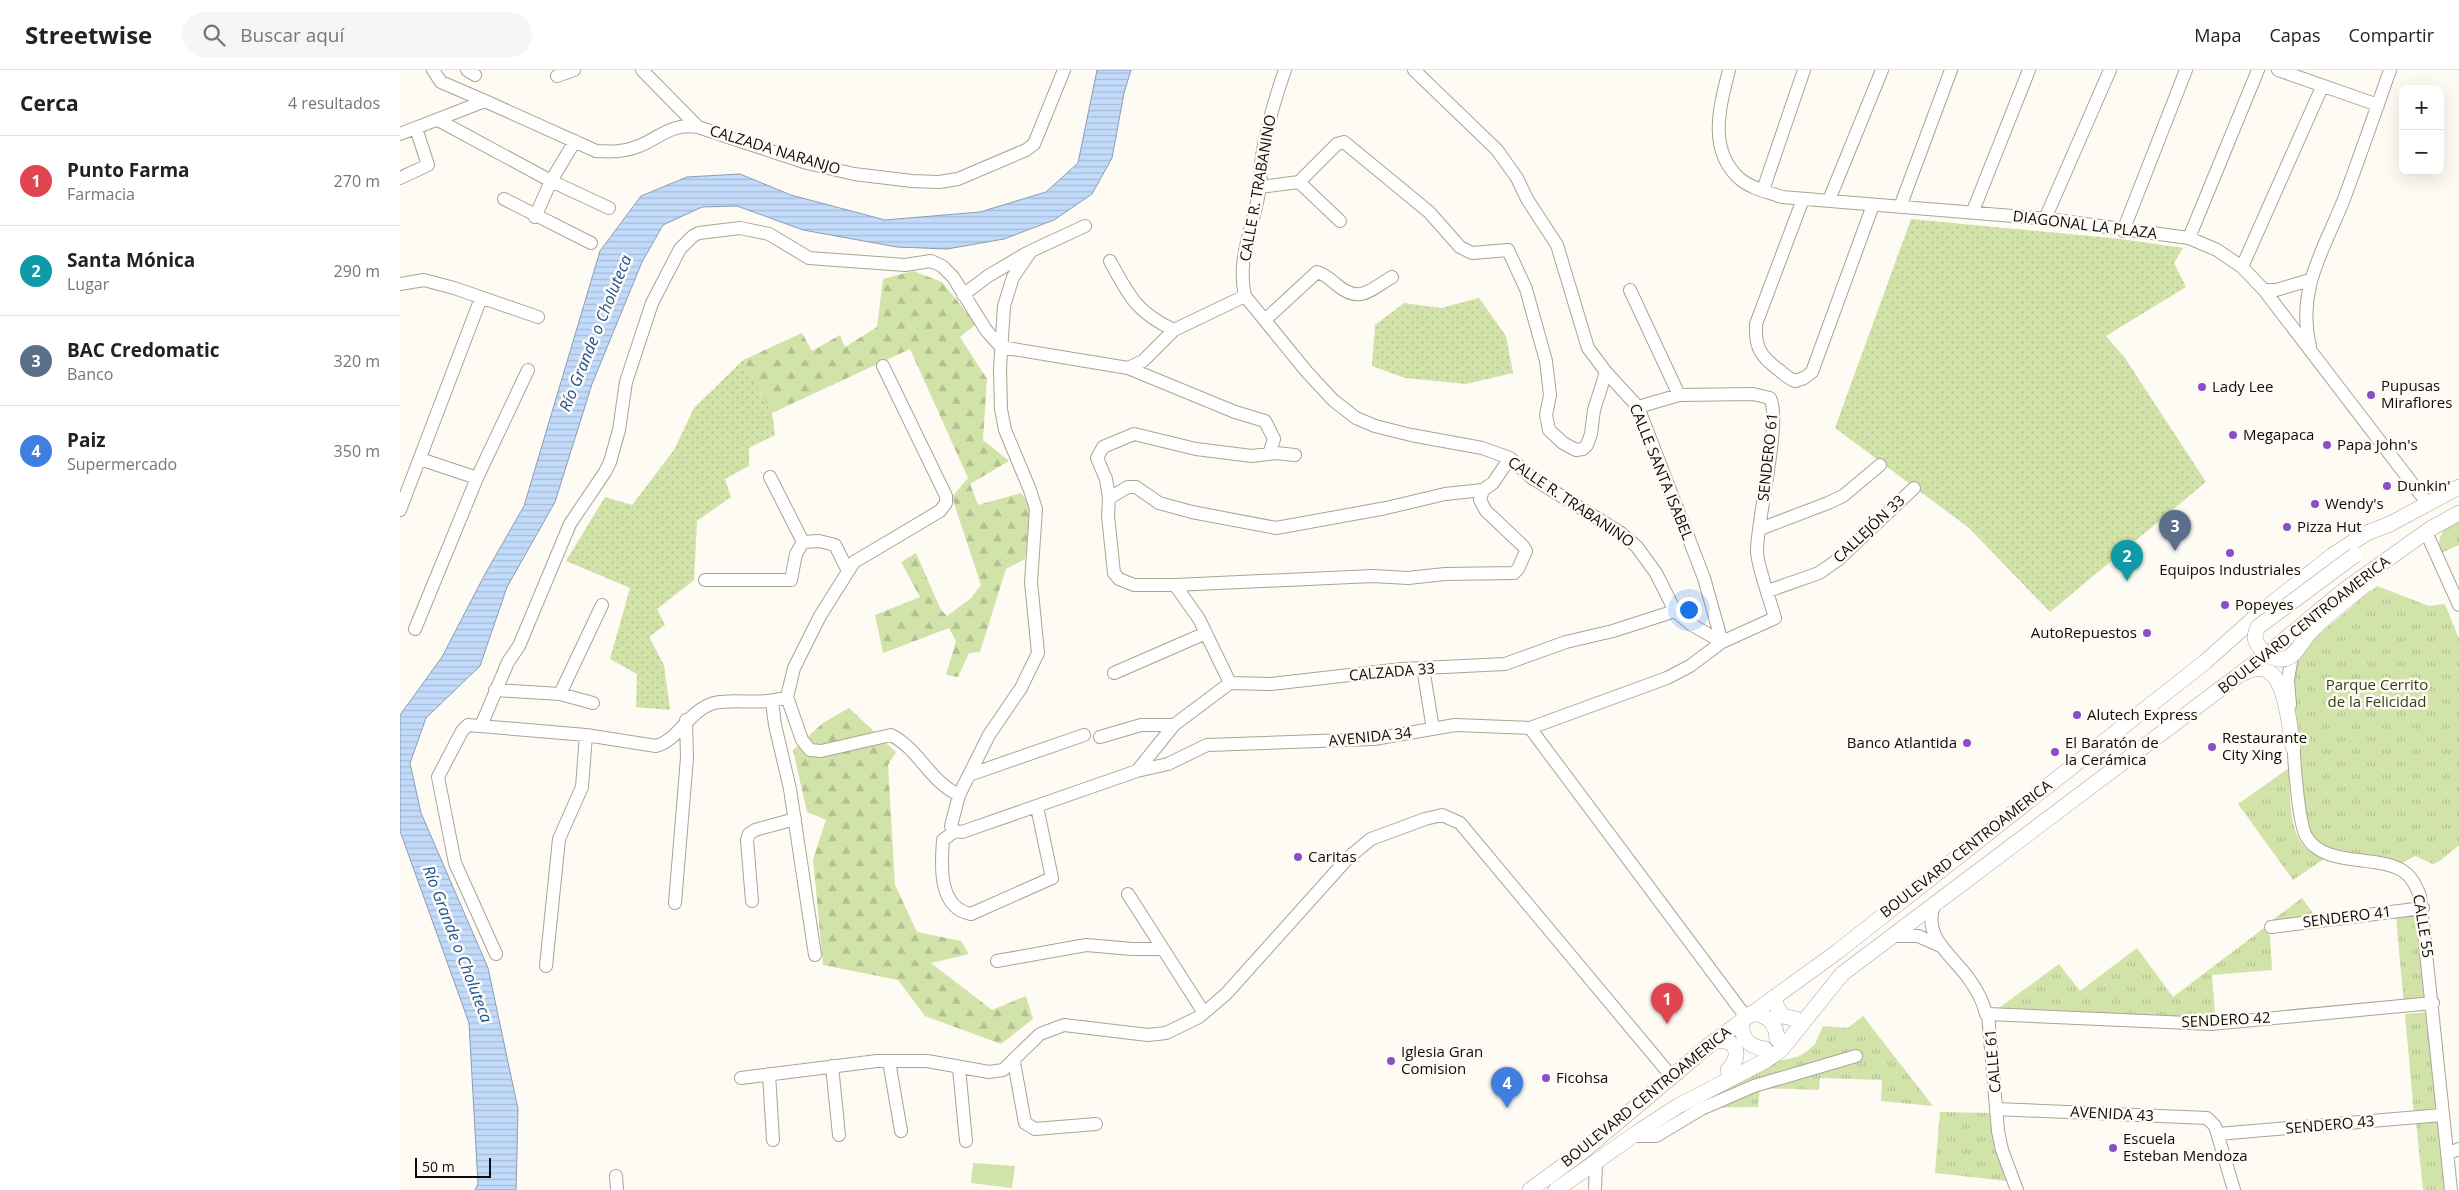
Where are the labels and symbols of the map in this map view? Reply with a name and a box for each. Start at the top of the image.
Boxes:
street label: CALLE R. TRABANINO [1234,113,1280,263]
street label: CALZADA NARANJO [708,120,843,178]
street label: DIAGONAL LA PLAZA [2012,205,2159,243]
water label: Río Grande o Choluteca [554,252,636,414]
place label: Pupusas Miraflores [2381,375,2452,412]
place label: Lady Lee [2212,376,2273,396]
marker: Lady Lee [2196,381,2208,393]
marker: Pupusas Miraflores [2365,389,2377,401]
street label: CALLE SANTA ISABEL [1625,401,1698,543]
street label: SENDERO 61 [1752,412,1782,502]
place label: Megapaca [2243,424,2314,444]
marker: Megapaca [2227,429,2239,441]
place label: Papa John's [2337,434,2418,454]
marker: Papa John's [2321,439,2333,451]
street label: CALLE R. TRABANINO [1504,451,1639,551]
place label: Dunkin' [2397,475,2450,495]
marker: Dunkin' [2381,480,2393,492]
street label: CALLEJÓN 33 [1828,490,1908,567]
place label: Wendy's [2325,493,2384,513]
marker: Wendy's [2309,498,2321,510]
pin: 3 [2159,510,2191,551]
place label: Pizza Hut [2297,516,2362,536]
marker: Pizza Hut [2281,521,2293,533]
pin: 2 [2111,540,2143,581]
marker: Equipos Industriales [2224,547,2236,559]
street label: BOULEVARD CENTROAMERICA [2213,550,2394,698]
place label: Equipos Industriales [2159,559,2301,579]
place label: Popeyes [2235,594,2294,614]
your location [1676,597,1702,623]
marker: Popeyes [2219,599,2231,611]
place label: AutoRepuestos [2031,622,2137,642]
marker: AutoRepuestos [2141,627,2153,639]
street label: CALZADA 33 [1348,657,1436,685]
park label: Parque Cerrito de la Felicidad [2326,674,2428,711]
place label: Alutech Express [2087,704,2198,724]
marker: Alutech Express [2071,709,2083,721]
street label: AVENIDA 34 [1327,722,1413,750]
place label: Restaurante City Xing [2222,727,2307,764]
place label: Banco Atlantida [1847,732,1957,752]
place label: El Baratón de la Cerámica [2065,732,2159,769]
marker: Banco Atlantida [1961,737,1973,749]
marker: Restaurante City Xing [2206,741,2218,753]
marker: El Baratón de la Cerámica [2049,746,2061,758]
street label: BOULEVARD CENTROAMERICA [1875,774,2056,922]
place label: Caritas [1308,846,1357,866]
marker: Caritas [1292,851,1304,863]
water label: Río Grande o Choluteca [418,862,498,1026]
street label: CALLE 55 [2409,893,2439,959]
street label: SENDERO 41 [2301,901,2392,931]
pin: 1 [1651,983,1683,1024]
street label: SENDERO 42 [2181,1007,2271,1031]
street label: BOULEVARD CENTROAMERICA [1556,1021,1735,1171]
street label: CALLE 61 [1979,1028,2005,1094]
place label: Iglesia Gran Comision [1401,1041,1483,1078]
marker: Iglesia Gran Comision [1385,1055,1397,1067]
pin: 4 [1491,1067,1523,1108]
place label: Ficohsa [1556,1067,1608,1087]
marker: Ficohsa [1540,1072,1552,1084]
street label: AVENIDA 43 [2070,1101,2154,1125]
street label: SENDERO 43 [2285,1110,2375,1138]
place label: Escuela Esteban Mendoza [2123,1128,2248,1165]
marker: Escuela Esteban Mendoza [2107,1142,2119,1154]
scale bar [415,1155,491,1178]

